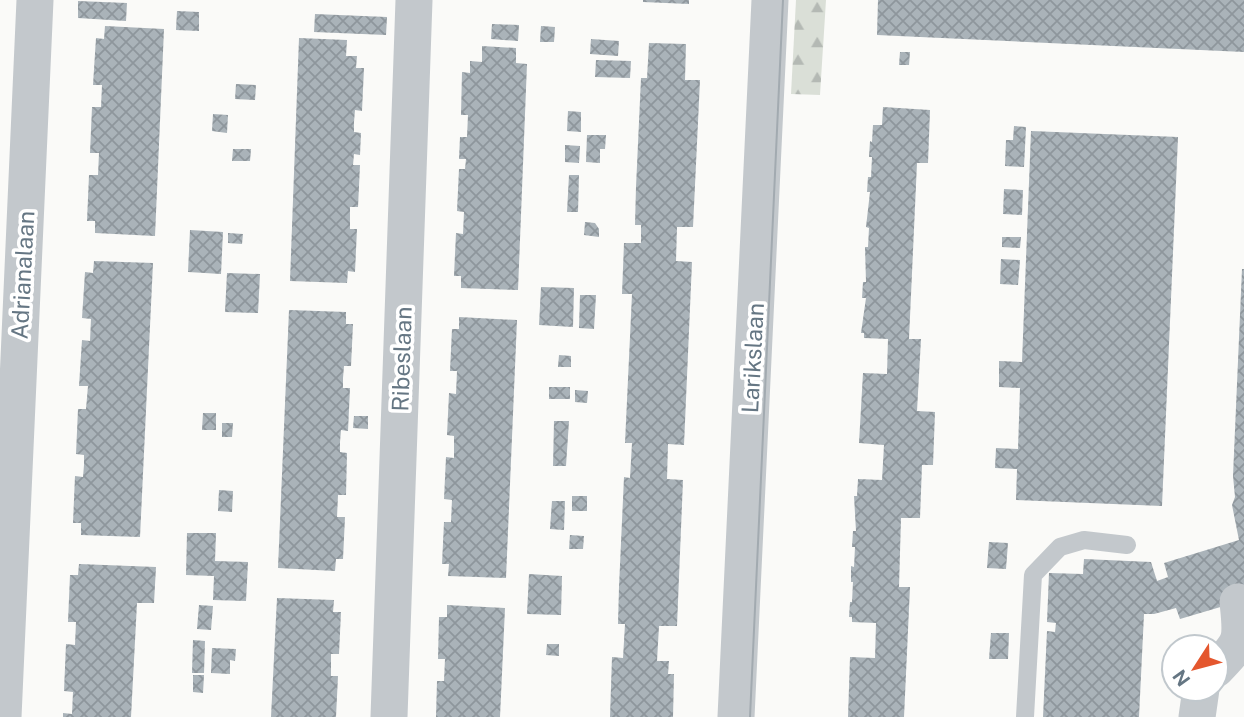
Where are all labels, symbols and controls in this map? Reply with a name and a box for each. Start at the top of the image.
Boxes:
street label: Adrianalaan [6,210,39,340]
street label: Larikslaan [736,302,769,414]
street label: Ribeslaan [386,306,417,412]
north arrow [1160,633,1230,703]
text: N [1168,666,1195,690]

